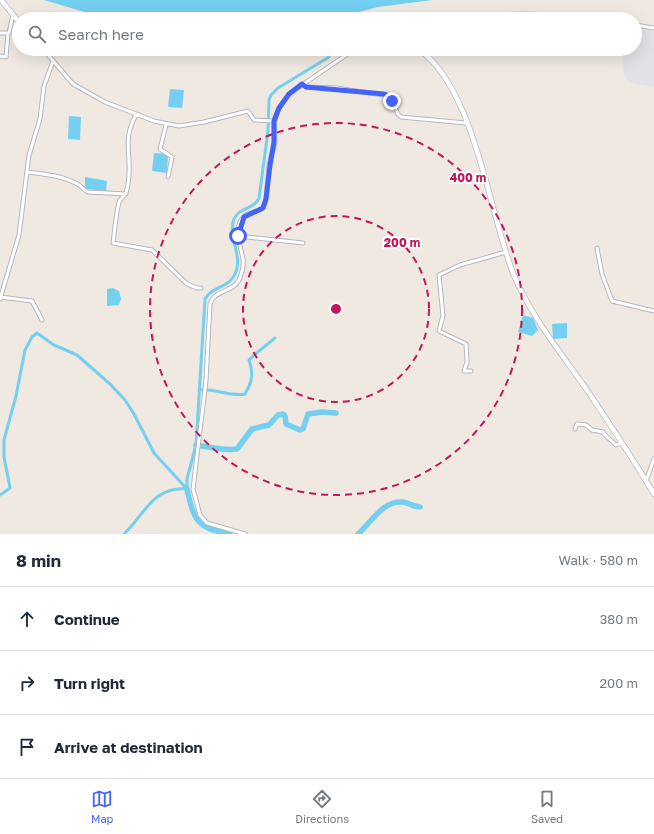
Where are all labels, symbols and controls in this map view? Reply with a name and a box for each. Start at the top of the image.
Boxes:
search box [12,12,642,56]
icon: search [26,23,48,45]
text: Search here [58,25,144,43]
route end [383,92,401,110]
text: 400 m [450,170,486,185]
route start [229,227,247,245]
text: 200 m [384,235,420,250]
centre of rings [329,302,343,316]
text: 8 min [16,550,61,571]
text: Walk · 580 m [559,552,638,568]
icon: ahead [16,608,38,630]
text: Continue [54,610,120,628]
text: 380 m [600,611,638,627]
icon: right [16,672,38,694]
text: Turn right [54,674,125,692]
text: 200 m [600,675,638,691]
icon: arrive [16,736,38,758]
text: Arrive at destination [54,738,203,756]
tab: Map [91,788,113,825]
tab: Directions [295,788,349,825]
tab: Saved [531,788,563,825]

